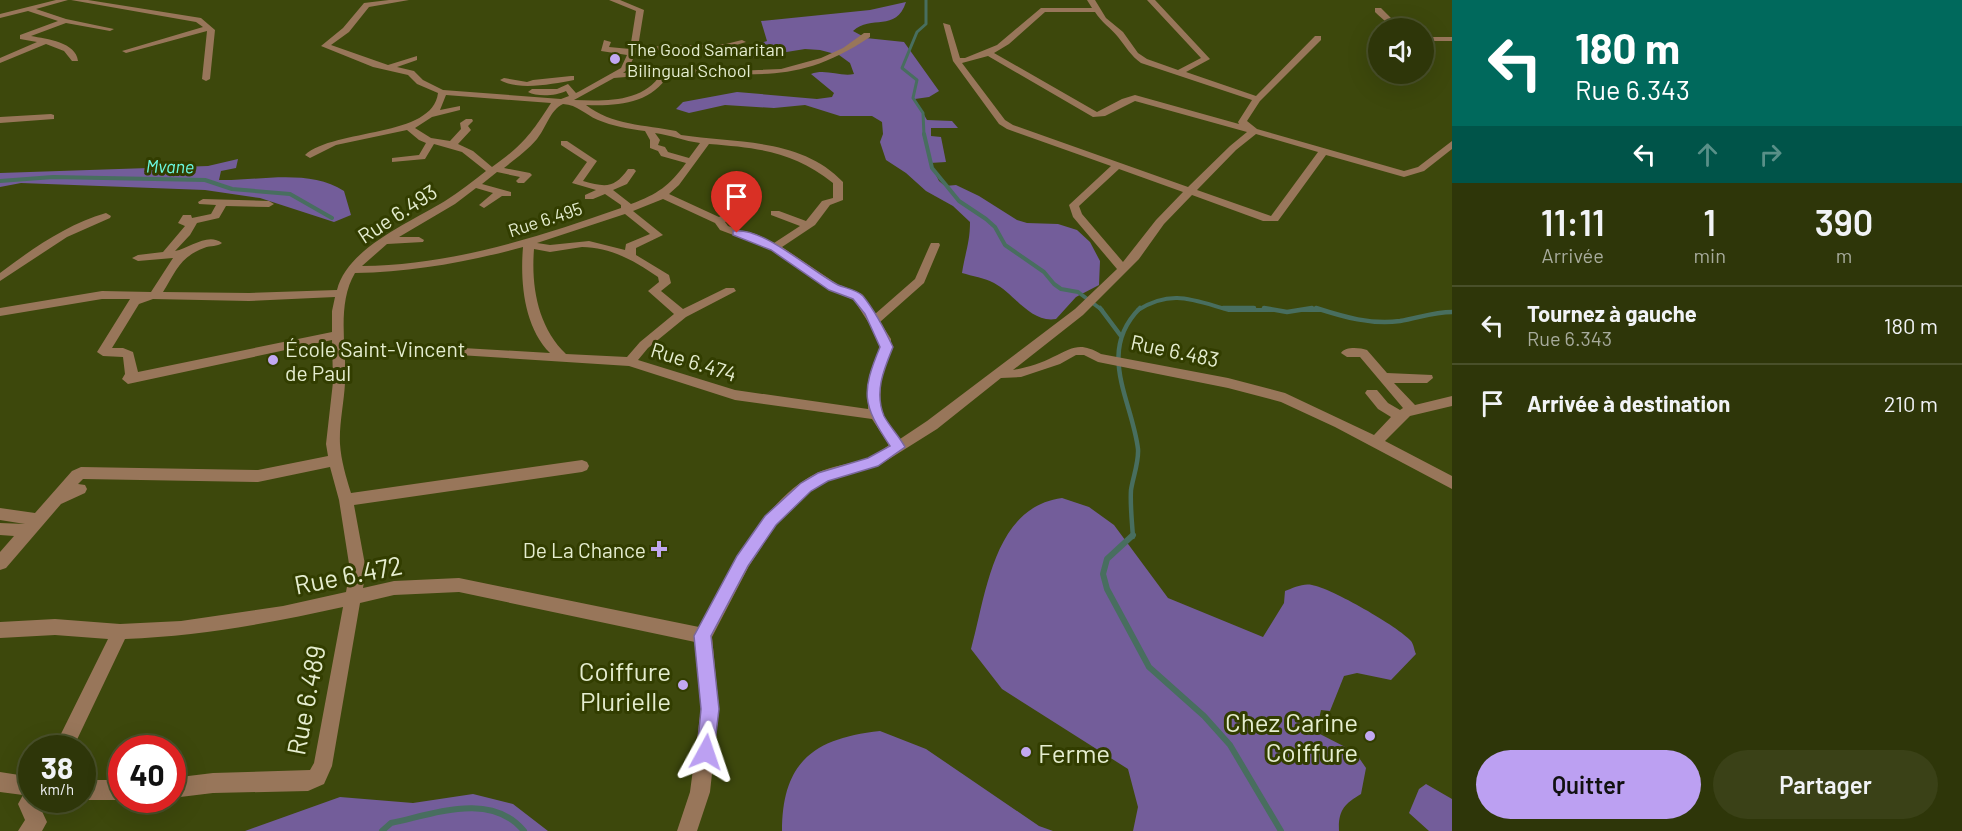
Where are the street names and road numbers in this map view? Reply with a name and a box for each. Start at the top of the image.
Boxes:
street label: Rue 6.493 [353,178,441,248]
street label: Rue 6.495 [505,197,585,241]
street label: Rue 6.483 [1129,328,1221,372]
street label: Rue 6.474 [648,336,740,386]
street label: Rue 6.472 [291,548,405,600]
street label: Rue 6.489 [279,643,331,757]

